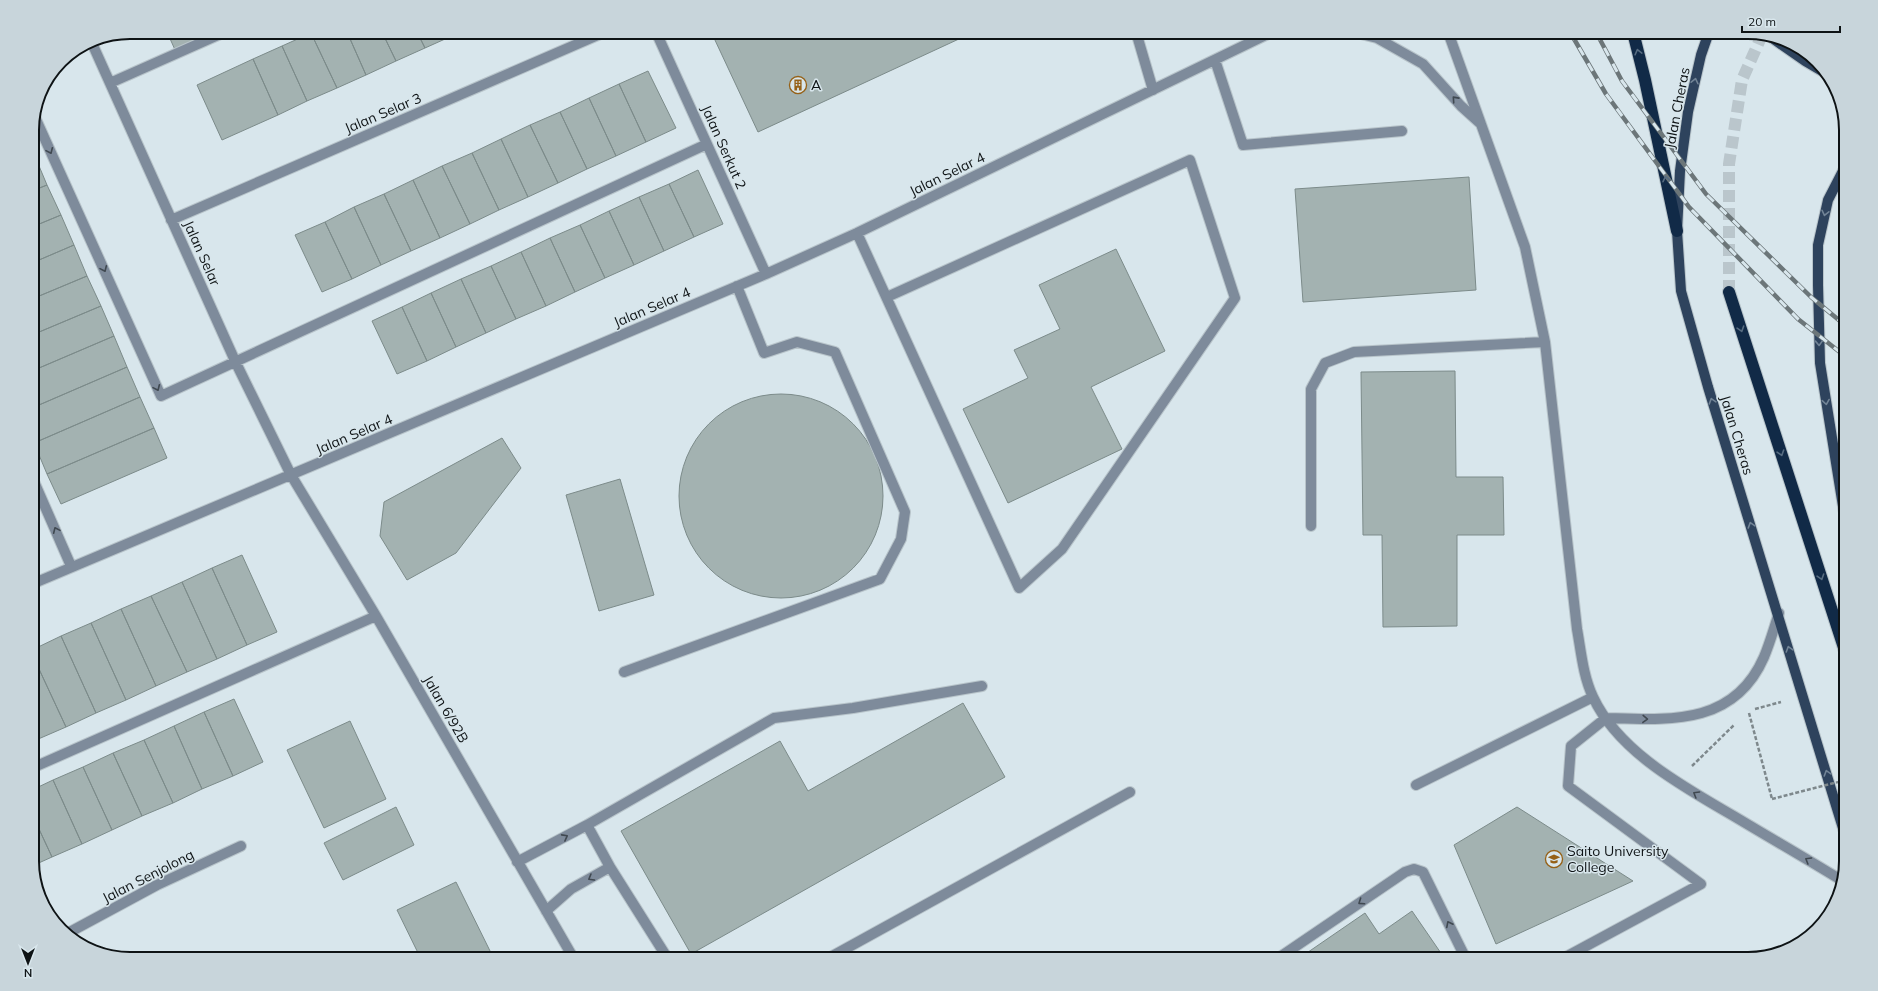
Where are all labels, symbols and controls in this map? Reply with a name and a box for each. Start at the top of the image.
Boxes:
scale bar [1742,8,1840,34]
text: 20 m [1748,14,1776,29]
one-way arrow [1634,49,1642,55]
street label: Jalan Cheras [1660,66,1694,150]
building icon: A [788,75,808,95]
place label: A [811,76,822,94]
one-way arrow [1690,78,1699,85]
street label: Jalan Selar 3 [342,89,424,137]
one-way arrow [1452,96,1459,104]
street label: Jalan Serkut 2 [697,102,751,192]
one-way arrow [45,147,53,154]
street label: Jalan Selar 4 [906,148,988,200]
one-way arrow [1663,176,1671,182]
one-way arrow [1821,210,1830,217]
street label: Jalan Selar [180,217,225,289]
one-way arrow [99,265,107,273]
street label: Jalan Selar 4 [611,283,694,331]
one-way arrow [1736,326,1744,333]
one-way arrow [1815,340,1823,346]
one-way arrow [152,383,160,391]
street label: Jalan Cheras [1716,393,1758,477]
one-way arrow [1708,397,1717,404]
one-way arrow [1821,399,1830,405]
street label: Jalan Selar 4 [313,410,396,458]
one-way arrow [1776,449,1785,456]
one-way arrow [1747,521,1756,528]
one-way arrow [53,527,61,535]
one-way arrow [1816,573,1825,580]
one-way arrow [1786,646,1794,653]
street label: Jalan 6/92B [419,672,473,746]
one-way arrow [1642,715,1648,723]
one-way arrow [1823,770,1832,777]
one-way arrow [1693,791,1700,799]
one-way arrow [561,834,568,841]
place label: Saito University College [1567,842,1669,876]
street label: Jalan Senjolong [99,845,197,907]
school or university icon: Saito University College [1544,849,1564,869]
one-way arrow [1805,858,1812,865]
one-way arrow [588,874,595,881]
one-way arrow [1358,897,1365,905]
one-way arrow [1446,921,1454,928]
north arrow [8,943,48,983]
text: N [24,966,32,980]

